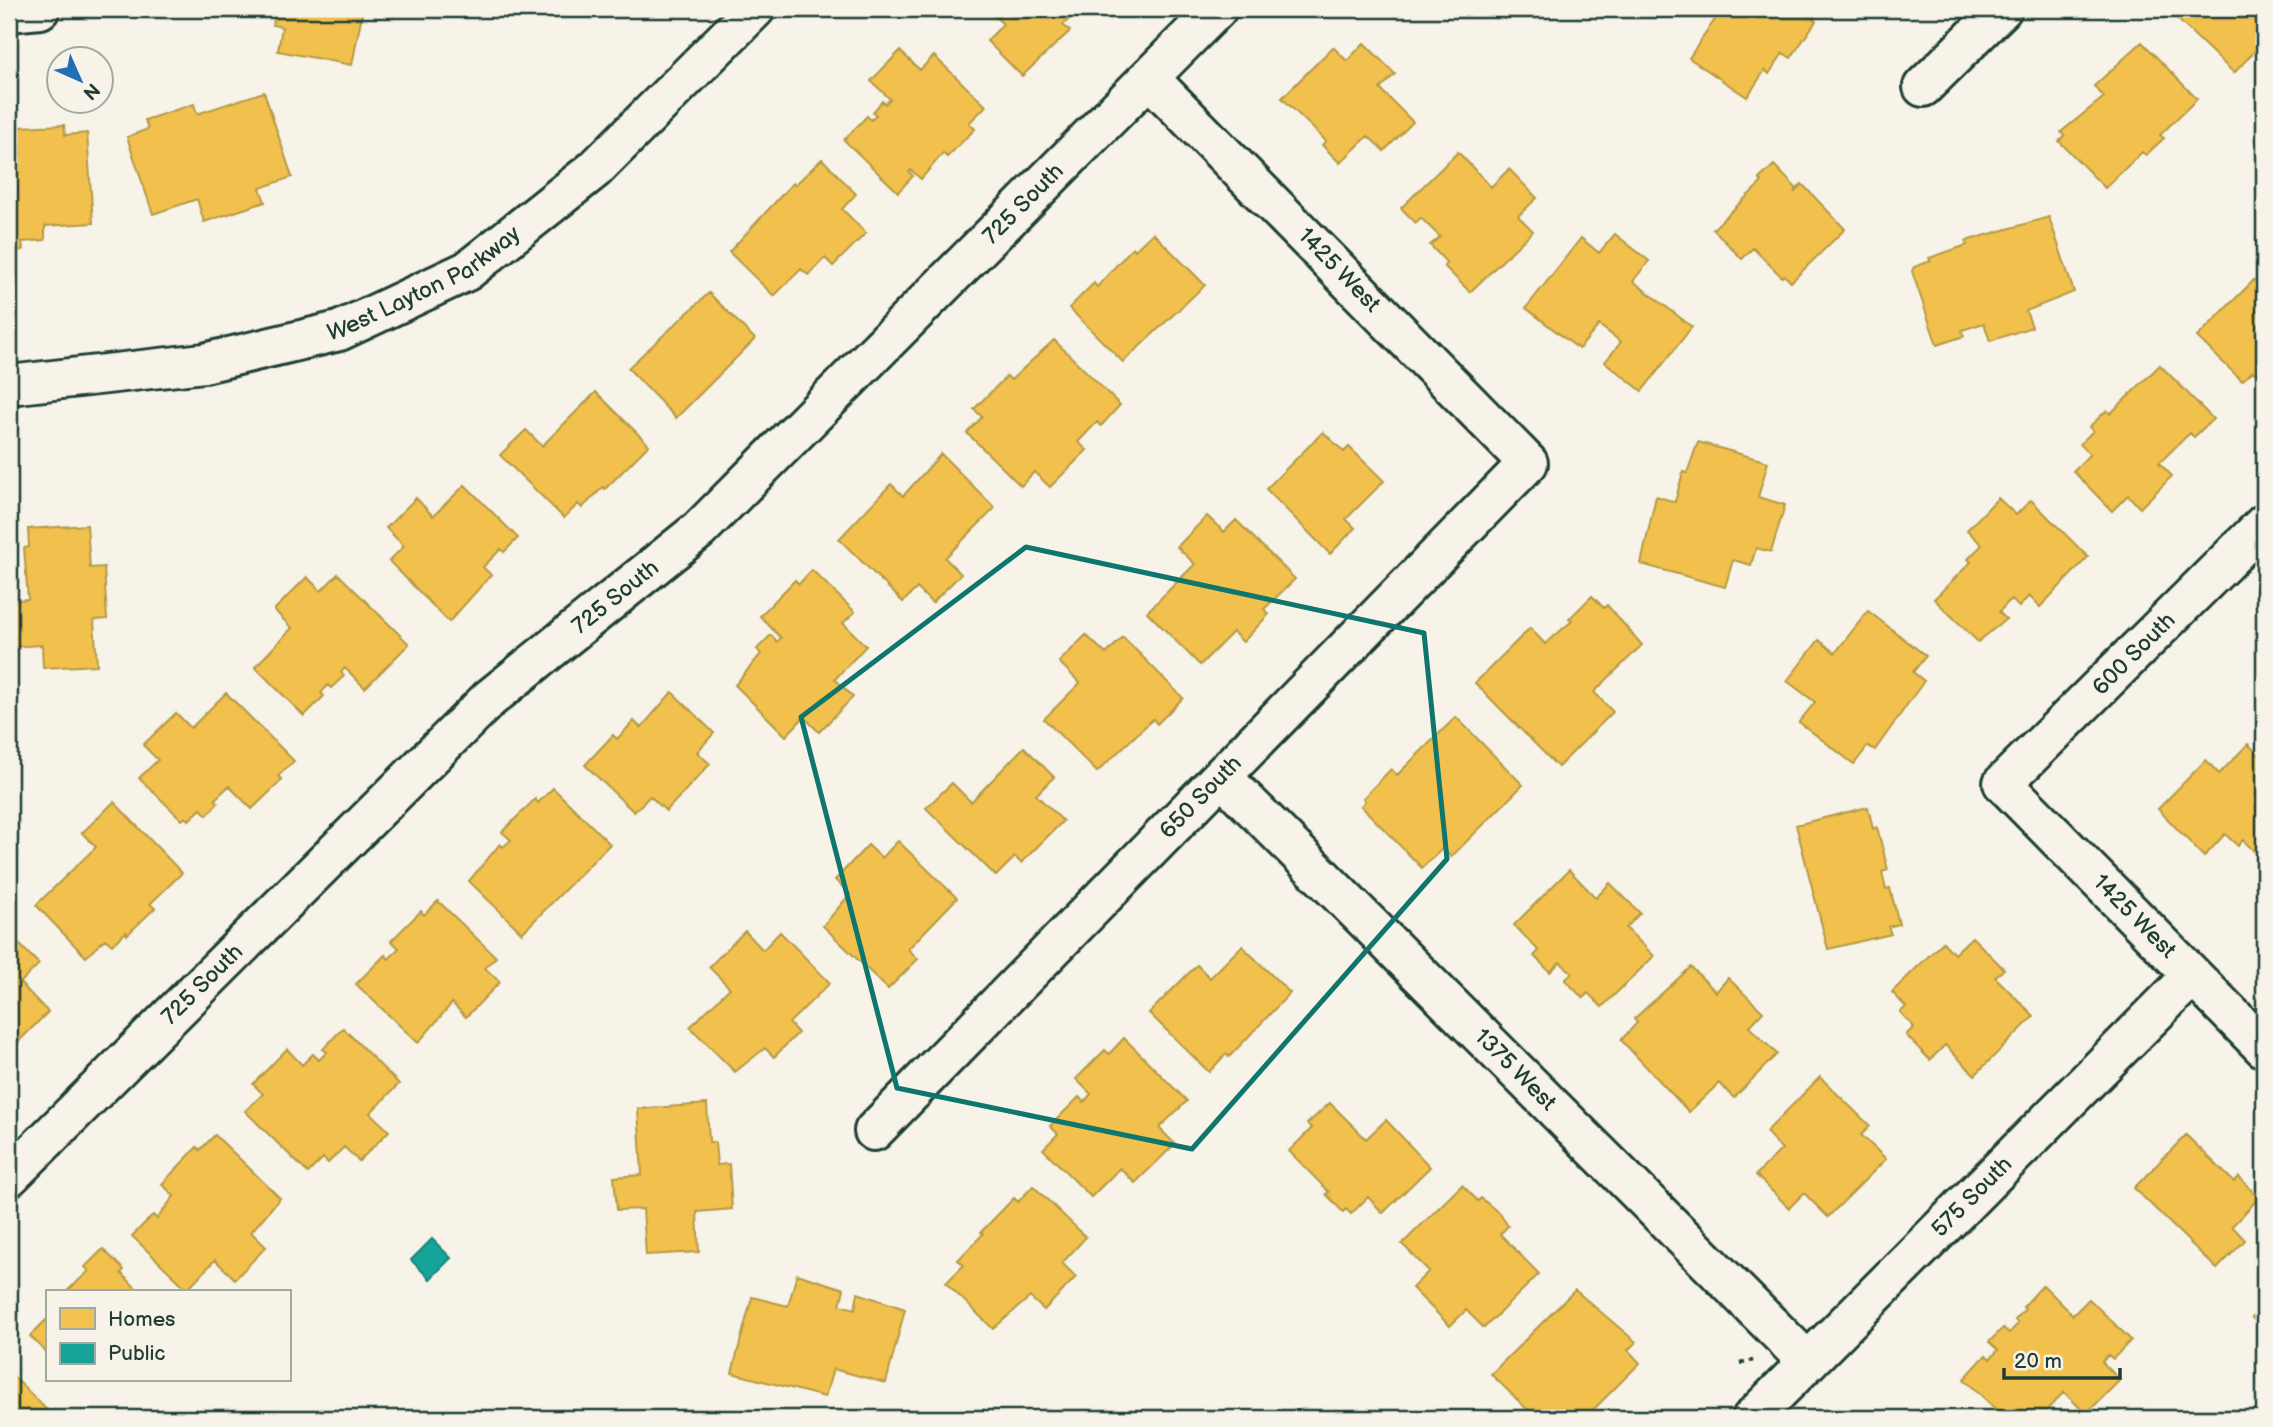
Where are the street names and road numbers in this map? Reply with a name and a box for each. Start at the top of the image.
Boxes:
street label: 725 South [977,157,1070,250]
street label: West Layton Parkway [324,220,527,347]
street label: 1425 West [1292,222,1386,318]
street label: 725 South [567,554,665,640]
street label: 600 South [2087,607,2181,701]
street label: 650 South [1154,750,1248,845]
street label: 1425 West [2087,869,2182,964]
street label: 725 South [156,938,249,1031]
street label: 1375 West [1468,1023,1562,1117]
street label: 575 South [1926,1151,2018,1243]

